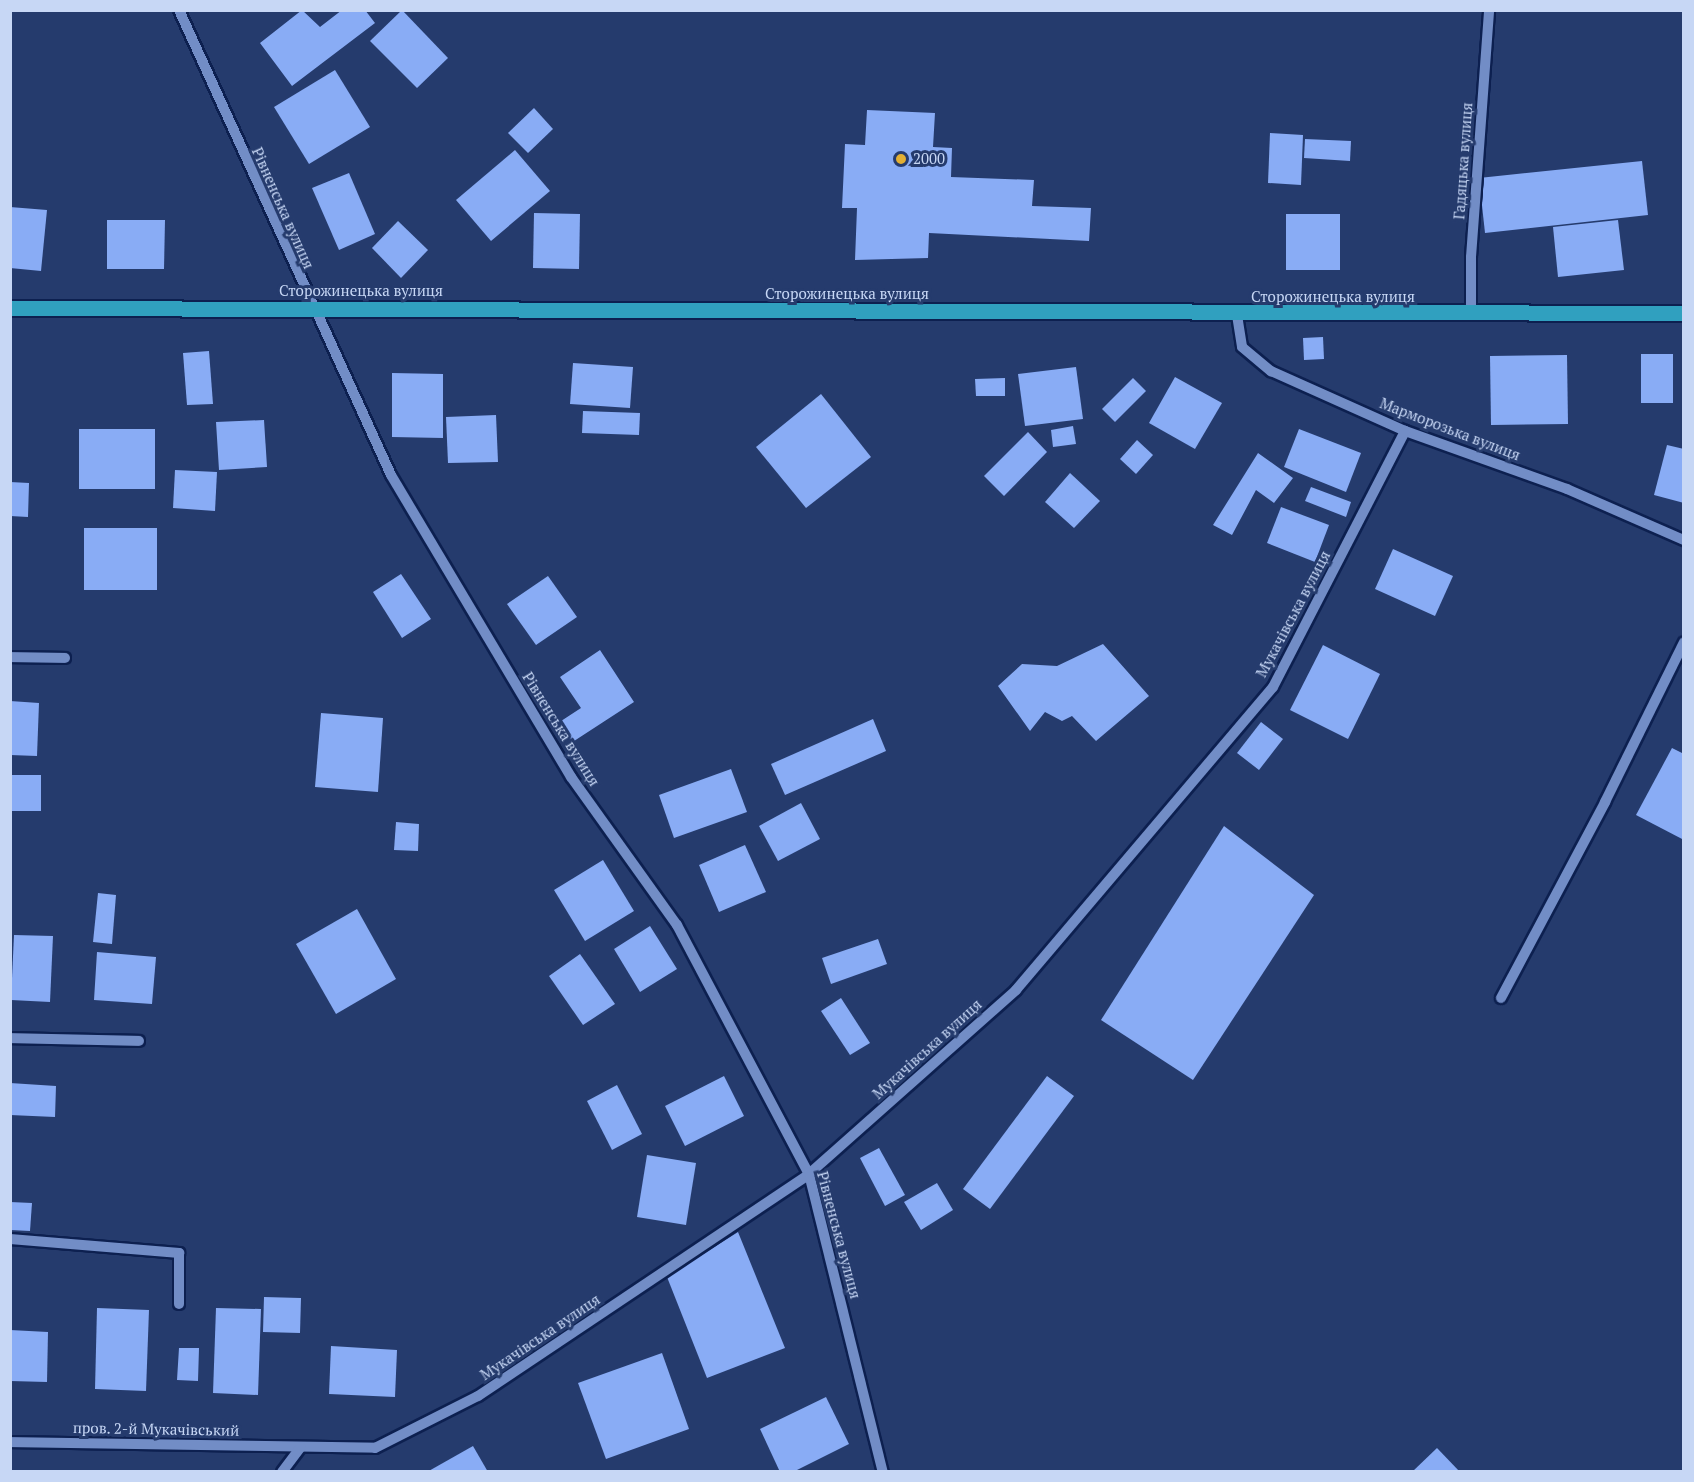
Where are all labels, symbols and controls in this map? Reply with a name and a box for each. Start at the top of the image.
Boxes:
street label: Гадяцька вулиця [1450,102,1476,220]
street label: Рівненська вулиця [248,145,318,271]
place label: 2000 [913,150,945,168]
marker: 2000 [894,152,908,166]
street label: Сторожинецька вулиця [279,282,443,300]
street label: Сторожинецька вулиця [765,285,929,303]
street label: Сторожинецька вулиця [1251,288,1415,306]
street label: Марморозька вулиця [1377,394,1523,464]
street label: Мукачівська вулиця [1252,548,1334,680]
street label: Рівненська вулиця [519,669,603,789]
street label: Мукачівська вулиця [869,995,985,1103]
street label: Рівненська вулиця [813,1169,865,1301]
street label: Мукачівська вулиця [477,1290,603,1384]
street label: пров. 2-й Мукачівський [72,1419,240,1439]

